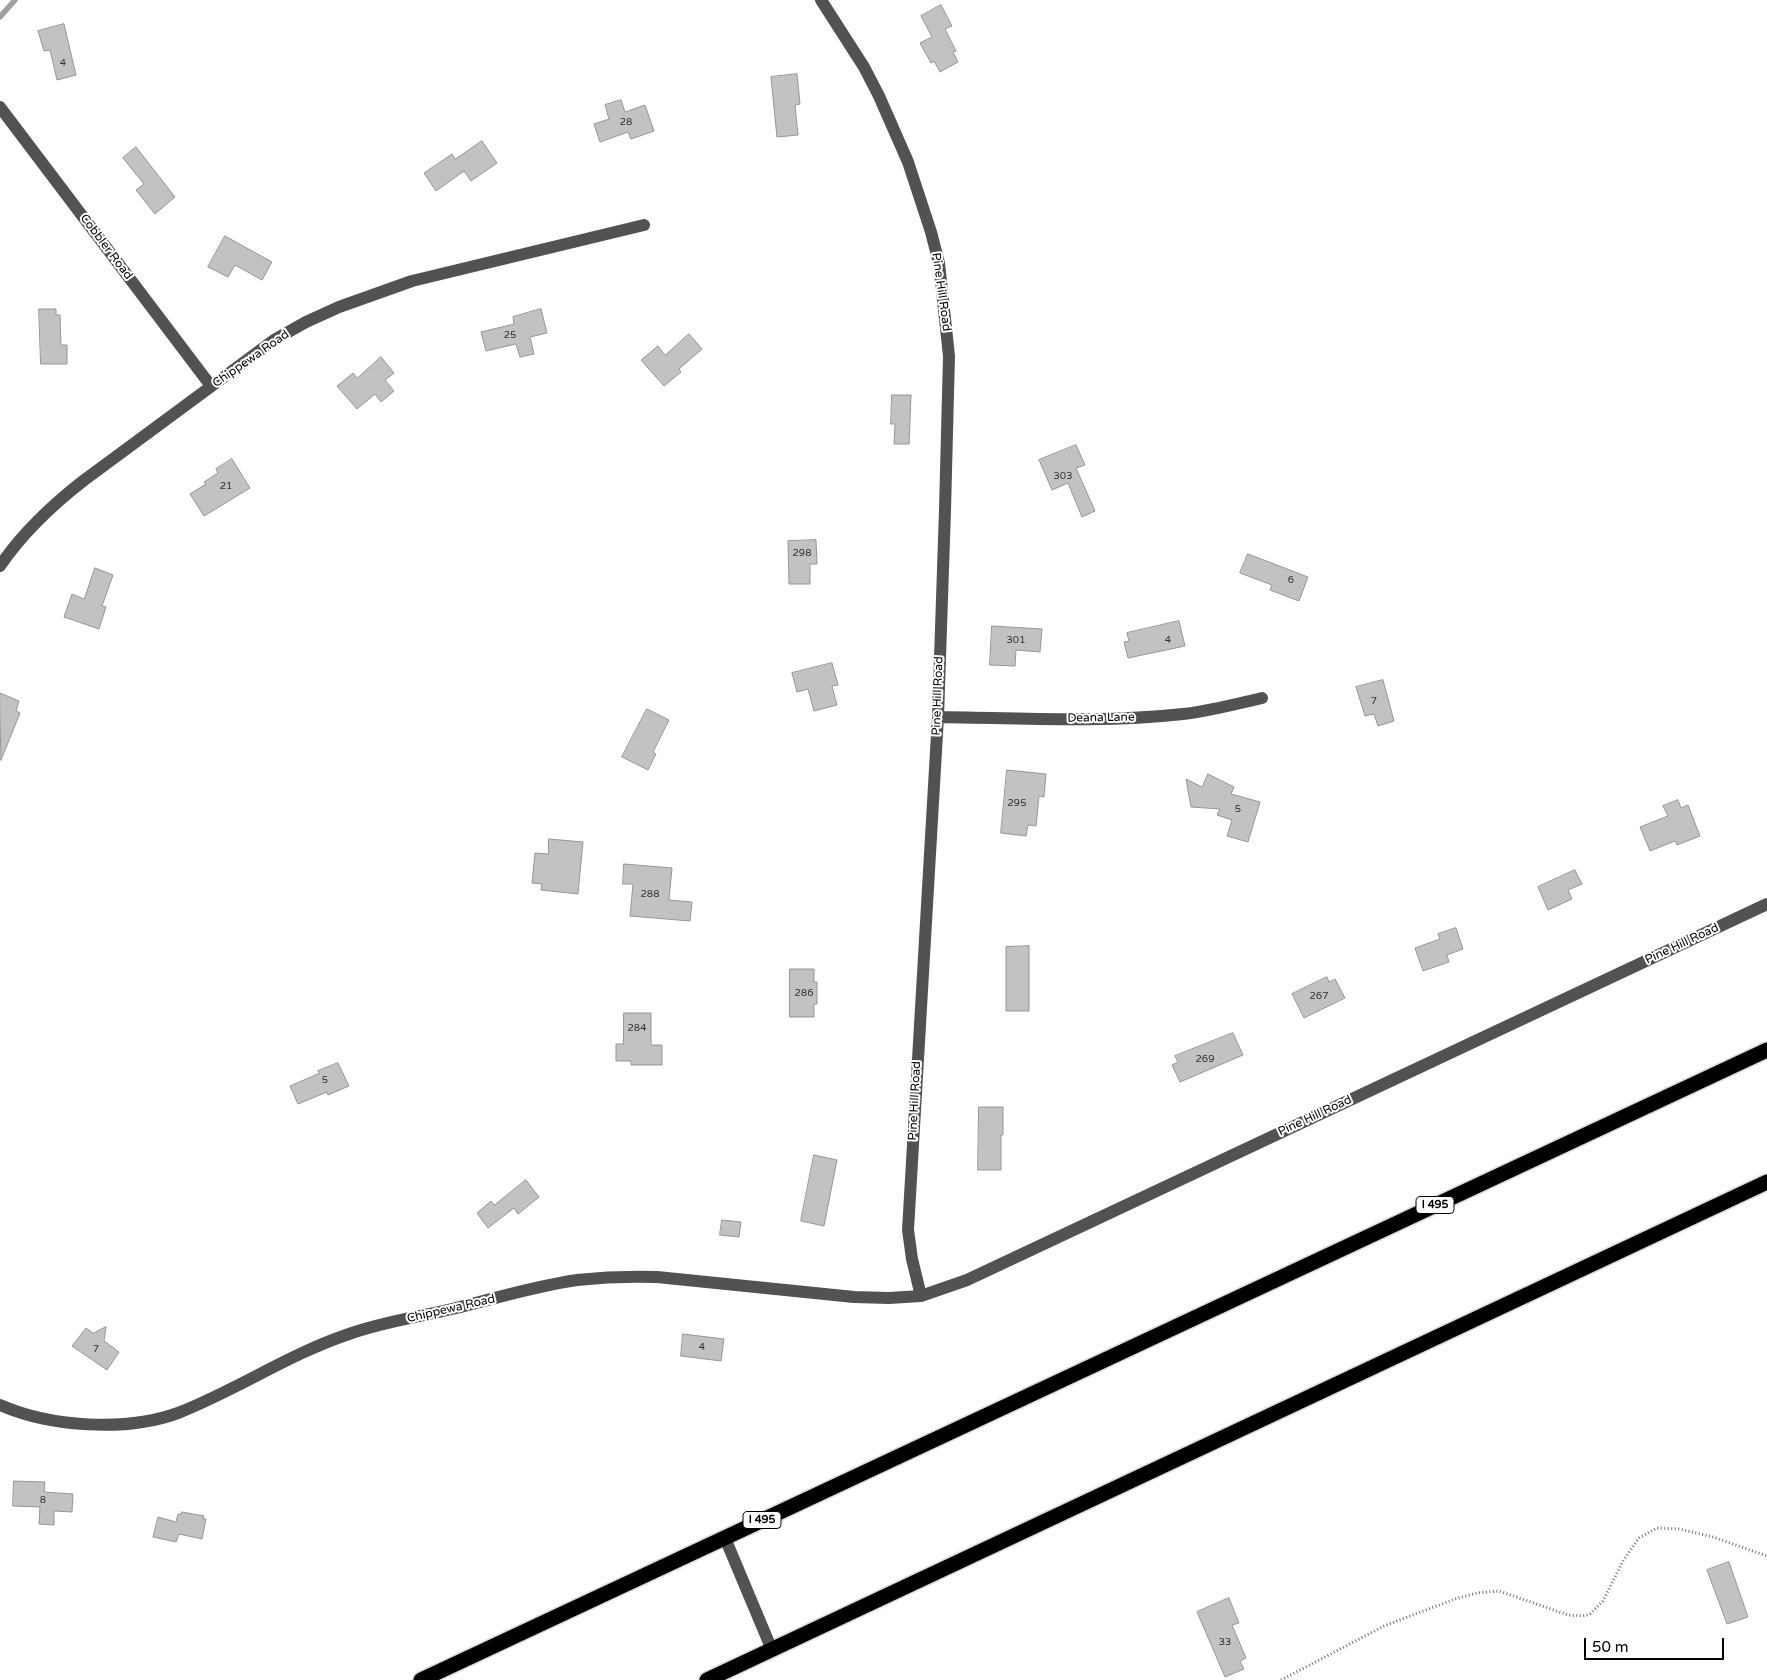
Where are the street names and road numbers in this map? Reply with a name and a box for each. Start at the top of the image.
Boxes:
street label: Cobbler Road [77,211,135,283]
street label: Pine Hill Road [928,252,954,332]
street label: Chippewa Road [210,327,292,391]
street label: Pine Hill Road [929,656,947,736]
street label: Deana Lane [1067,710,1135,726]
street label: Pine Hill Road [1643,921,1721,967]
street label: Pine Hill Road [906,1061,924,1141]
street label: Pine Hill Road [1276,1093,1354,1139]
road number: I 495 [1416,1196,1454,1214]
street label: Chippewa Road [406,1292,496,1326]
road number: I 495 [743,1512,781,1528]

